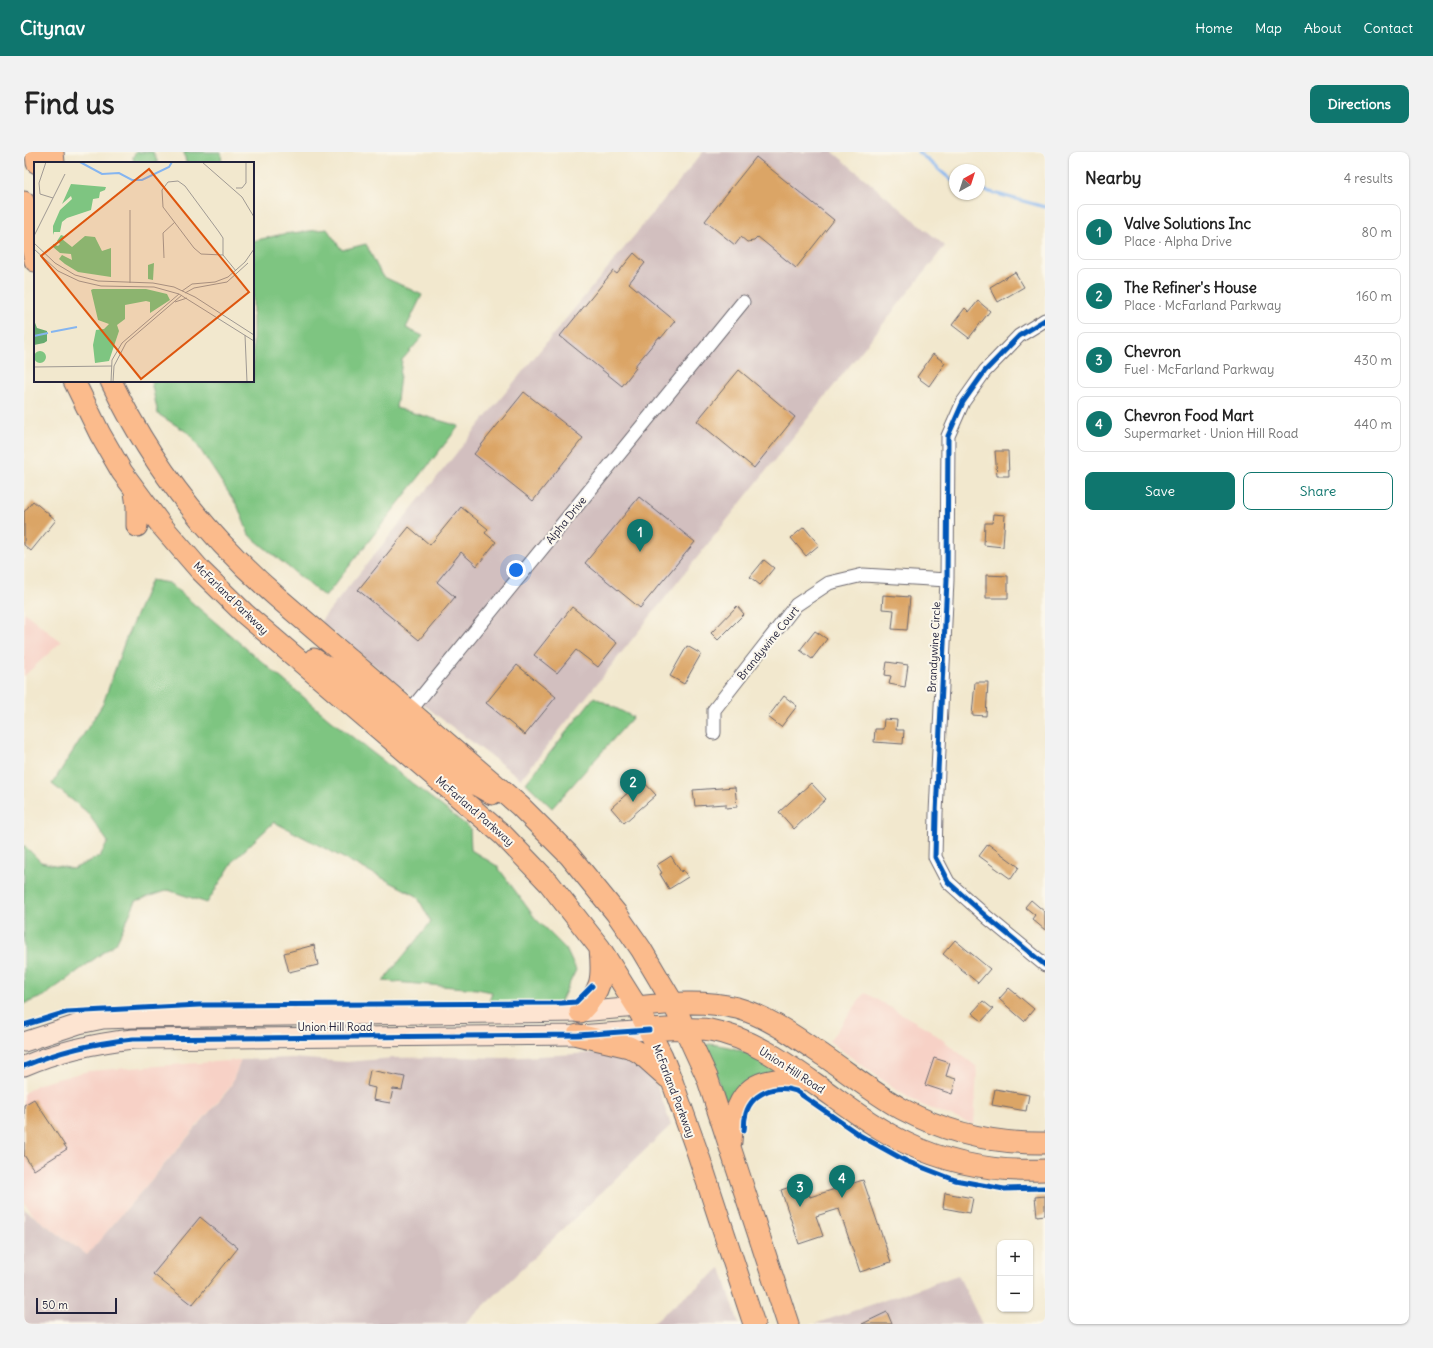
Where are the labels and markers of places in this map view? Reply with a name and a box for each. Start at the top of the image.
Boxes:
pin: 1 [627,519,653,552]
pin: 2 [620,769,646,802]
pin: 4 [829,1165,855,1198]
pin: 3 [787,1174,813,1207]

